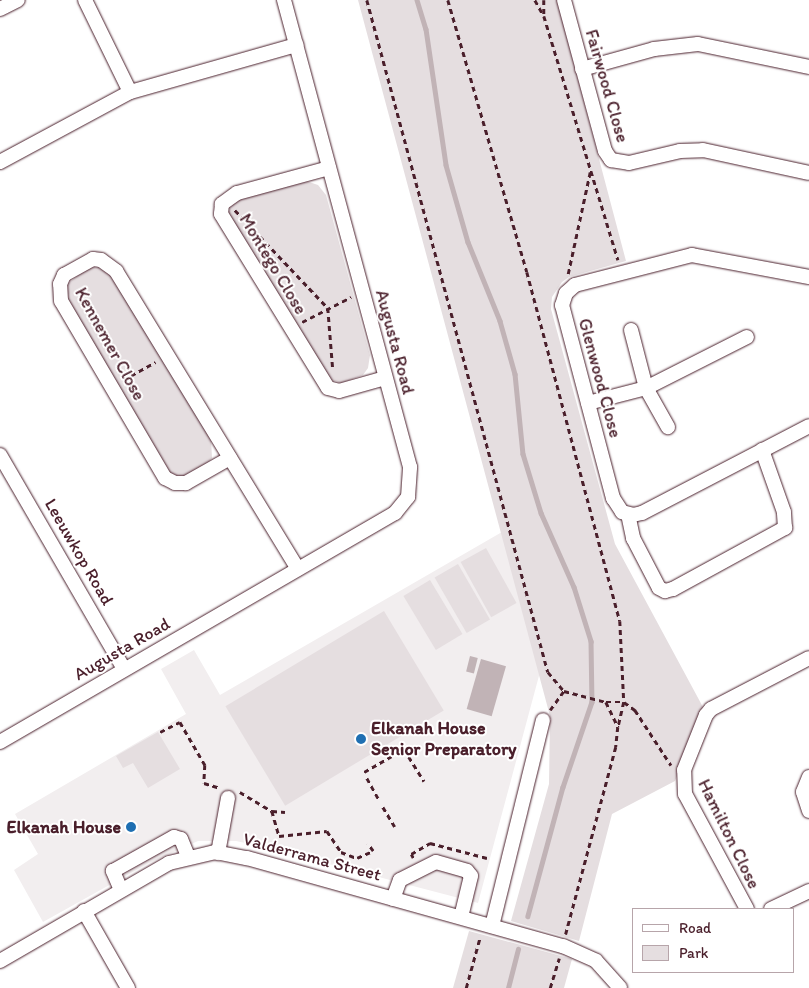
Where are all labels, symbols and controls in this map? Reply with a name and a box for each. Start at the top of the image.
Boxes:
street label: Fairwood Close [581,27,633,145]
street label: Montego Close [234,210,312,318]
street label: Kennemer Close [70,284,150,404]
street label: Augusta Road [371,287,419,397]
street label: Glenwood Close [574,316,626,440]
street label: Leeuwkop Road [40,495,118,609]
street label: Augusta Road [70,613,174,685]
place label: Elkanah House Senior Preparatory [371,718,516,761]
marker: Elkanah House Senior Preparatory [355,733,367,745]
street label: Hamilton Close [693,776,765,892]
place label: Elkanah House [6,816,121,838]
marker: Elkanah House [125,821,137,833]
street label: Valderrama Street [241,828,383,886]
legend [632,908,794,973]
text: Road [679,919,711,937]
text: Park [679,944,709,962]

